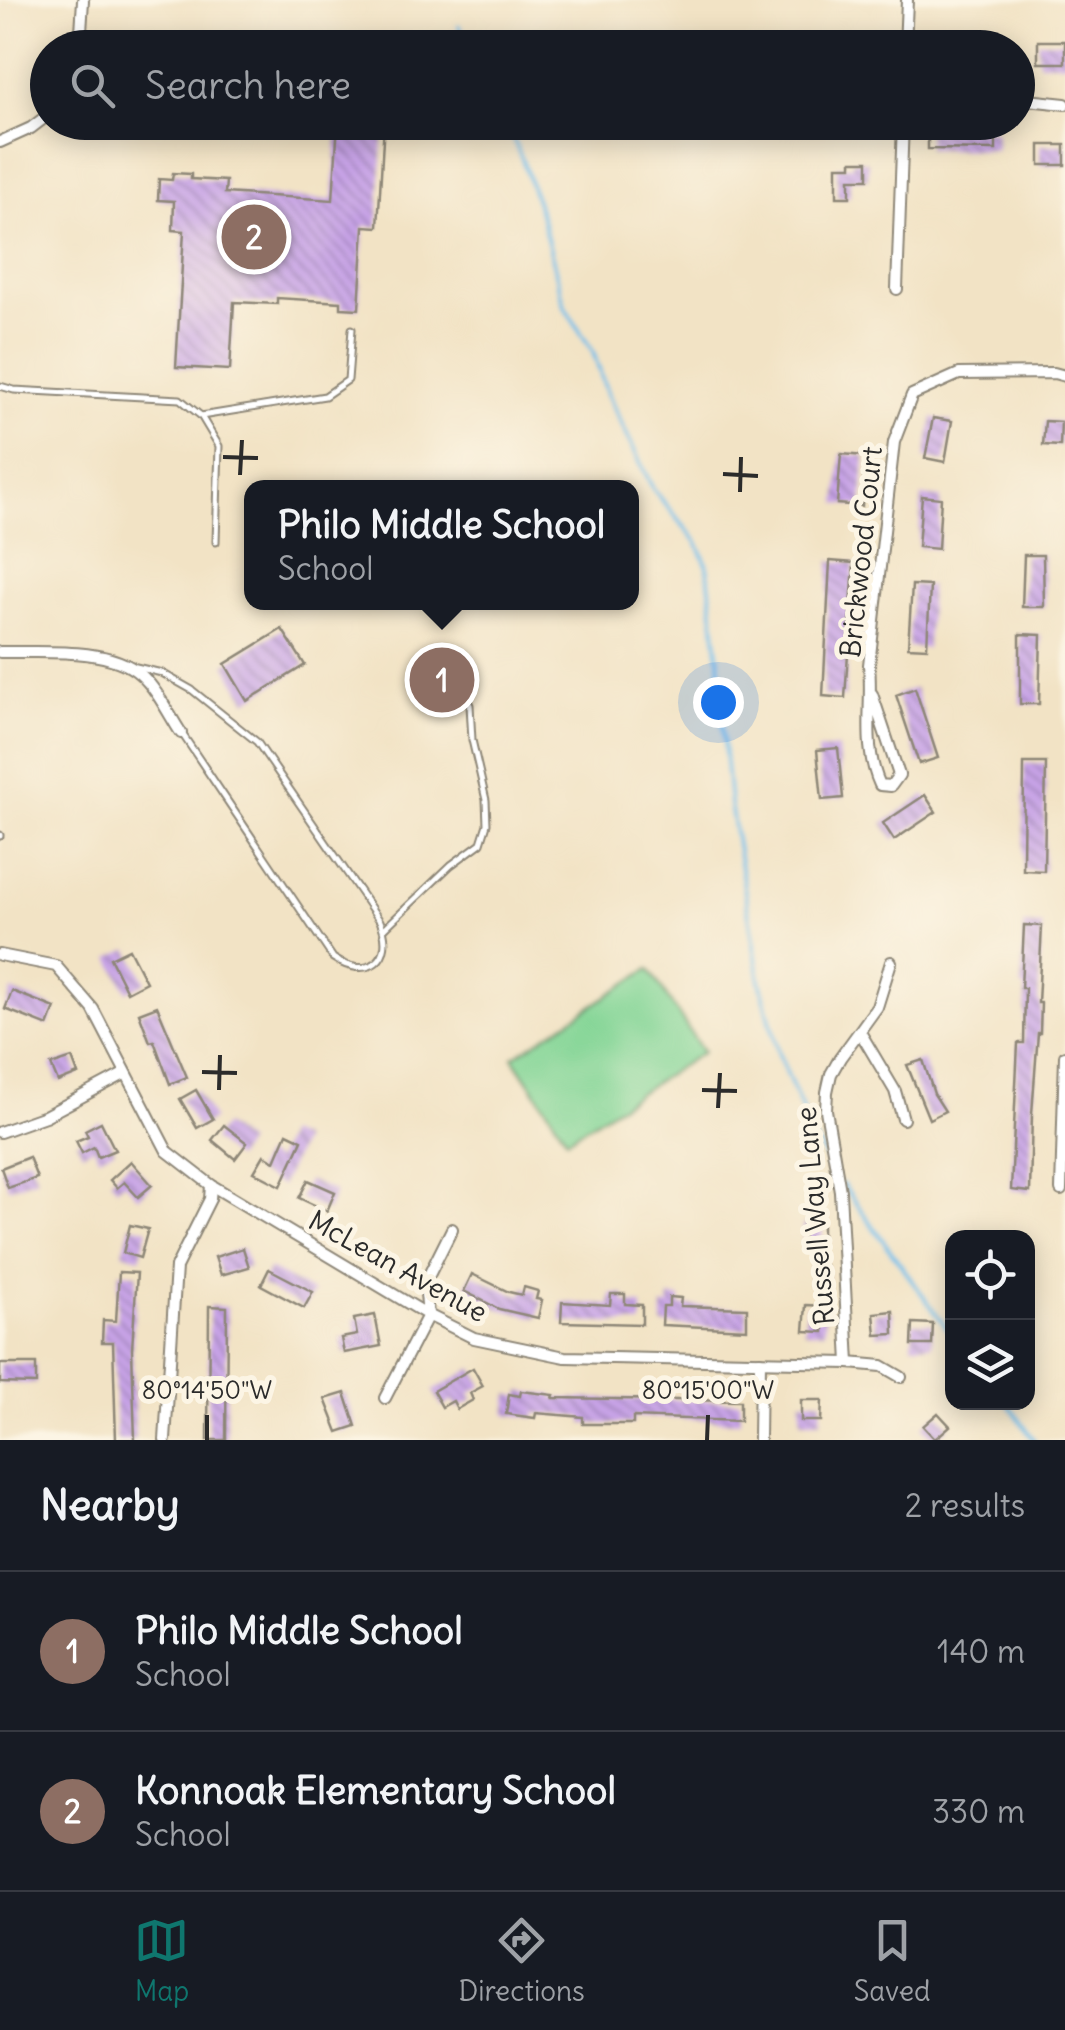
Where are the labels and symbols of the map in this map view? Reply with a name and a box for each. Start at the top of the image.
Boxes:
pin: 2 [222,200,286,274]
street label: Brickwood Court [832,445,890,659]
pin: 1 [410,642,474,718]
your location [693,677,744,728]
street label: Russell Way Lane [788,1105,842,1327]
street label: McLean Avenue [302,1202,494,1330]
text: 80°14'50"W [142,1374,272,1406]
text: 80°15'00"W [642,1374,774,1406]

